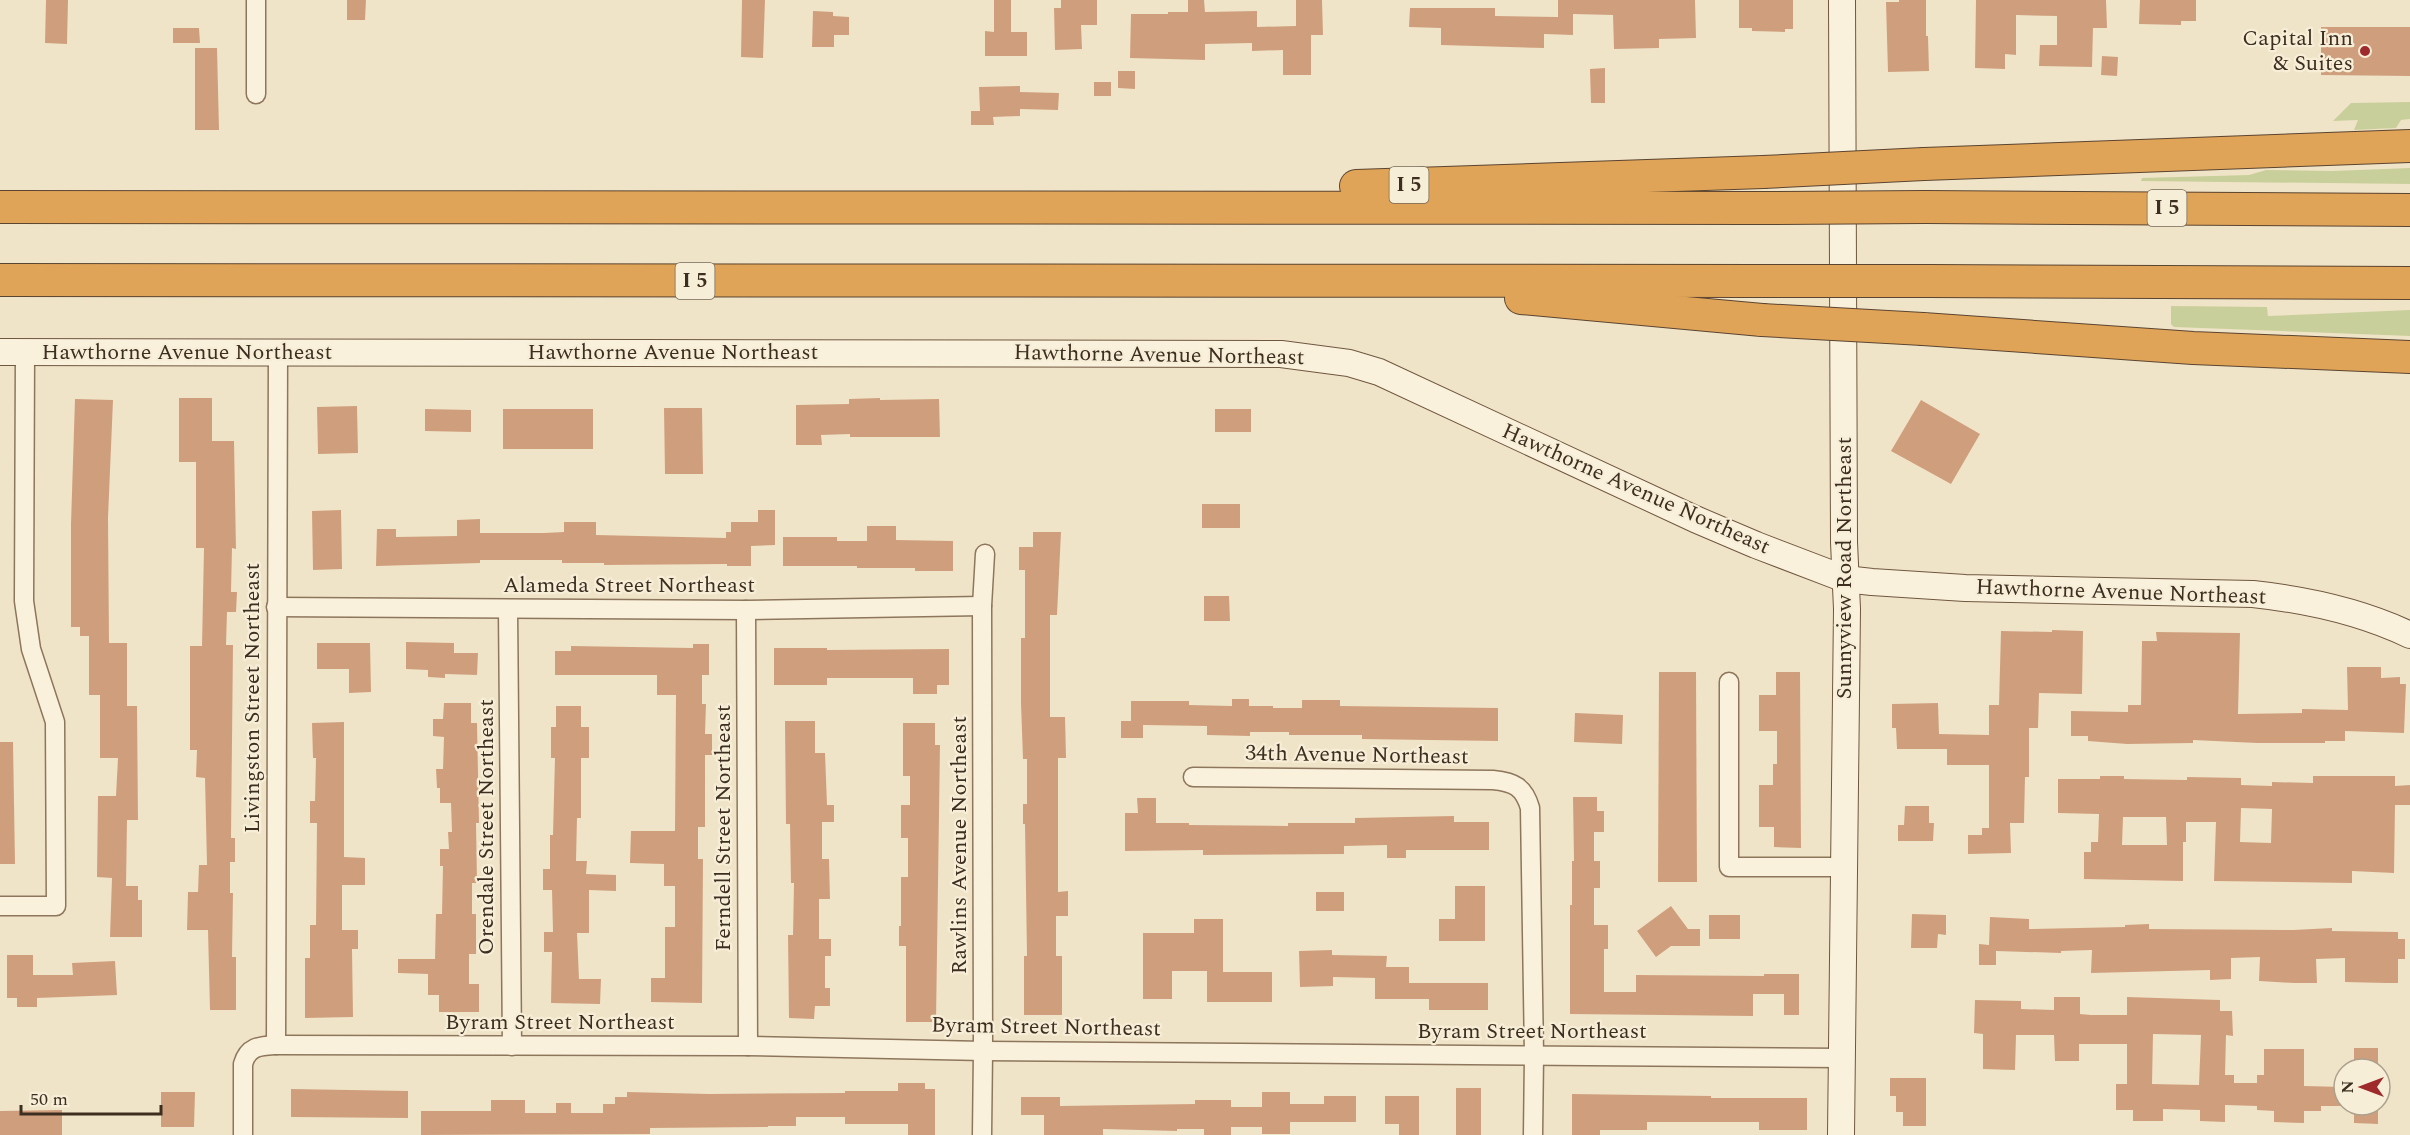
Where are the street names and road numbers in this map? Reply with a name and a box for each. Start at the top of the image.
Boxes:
road number: I 5 [1390,167,1428,203]
road number: I 5 [2148,190,2186,226]
road number: I 5 [676,263,714,299]
street label: Hawthorne Avenue Northeast [42,336,333,369]
street label: Hawthorne Avenue Northeast [528,336,819,369]
street label: Hawthorne Avenue Northeast [1013,336,1305,374]
street label: Hawthorne Avenue Northeast [1496,415,1776,563]
street label: Sunnyview Road Northeast [1828,436,1861,699]
street label: Livingston Street Northeast [236,563,269,833]
street label: Alameda Street Northeast [503,569,755,602]
street label: Hawthorne Avenue Northeast [1975,570,2267,614]
street label: Orendale Street Northeast [470,699,503,955]
street label: Ferndell Street Northeast [707,704,740,952]
street label: Rawlins Avenue Northeast [943,715,976,974]
street label: 34th Avenue Northeast [1245,737,1469,773]
street label: Byram Street Northeast [445,1006,675,1039]
street label: Byram Street Northeast [931,1008,1161,1046]
street label: Byram Street Northeast [1417,1015,1647,1048]

